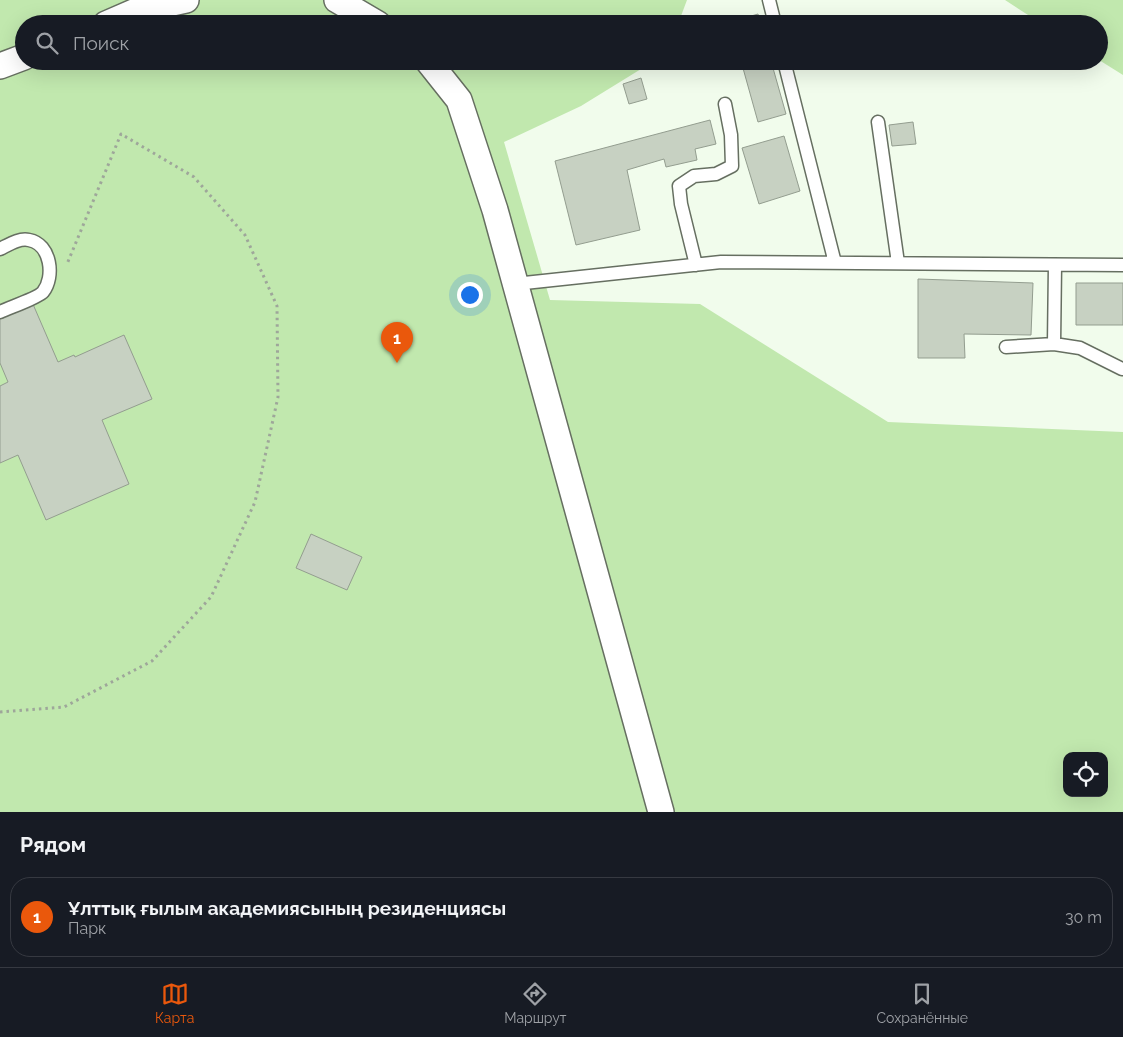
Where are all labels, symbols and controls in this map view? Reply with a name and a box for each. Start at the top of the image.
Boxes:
search box [15,15,1108,70]
icon: search [33,29,61,57]
text: Поиск [73,32,129,54]
your location [457,282,483,308]
pin: 1 [381,322,413,363]
map controls [1063,752,1108,797]
button: locate [1063,752,1108,797]
text: Рядом [20,832,86,857]
text: Ұлттық ғылым академиясының резиденциясы [68,897,506,919]
text: 1 [33,908,41,927]
text: 30 m [1065,908,1102,927]
text: Парк [68,919,106,938]
tab: Карта [155,980,194,1026]
tab: Маршрут [504,980,567,1026]
tab: Сохранённые [876,980,968,1026]

